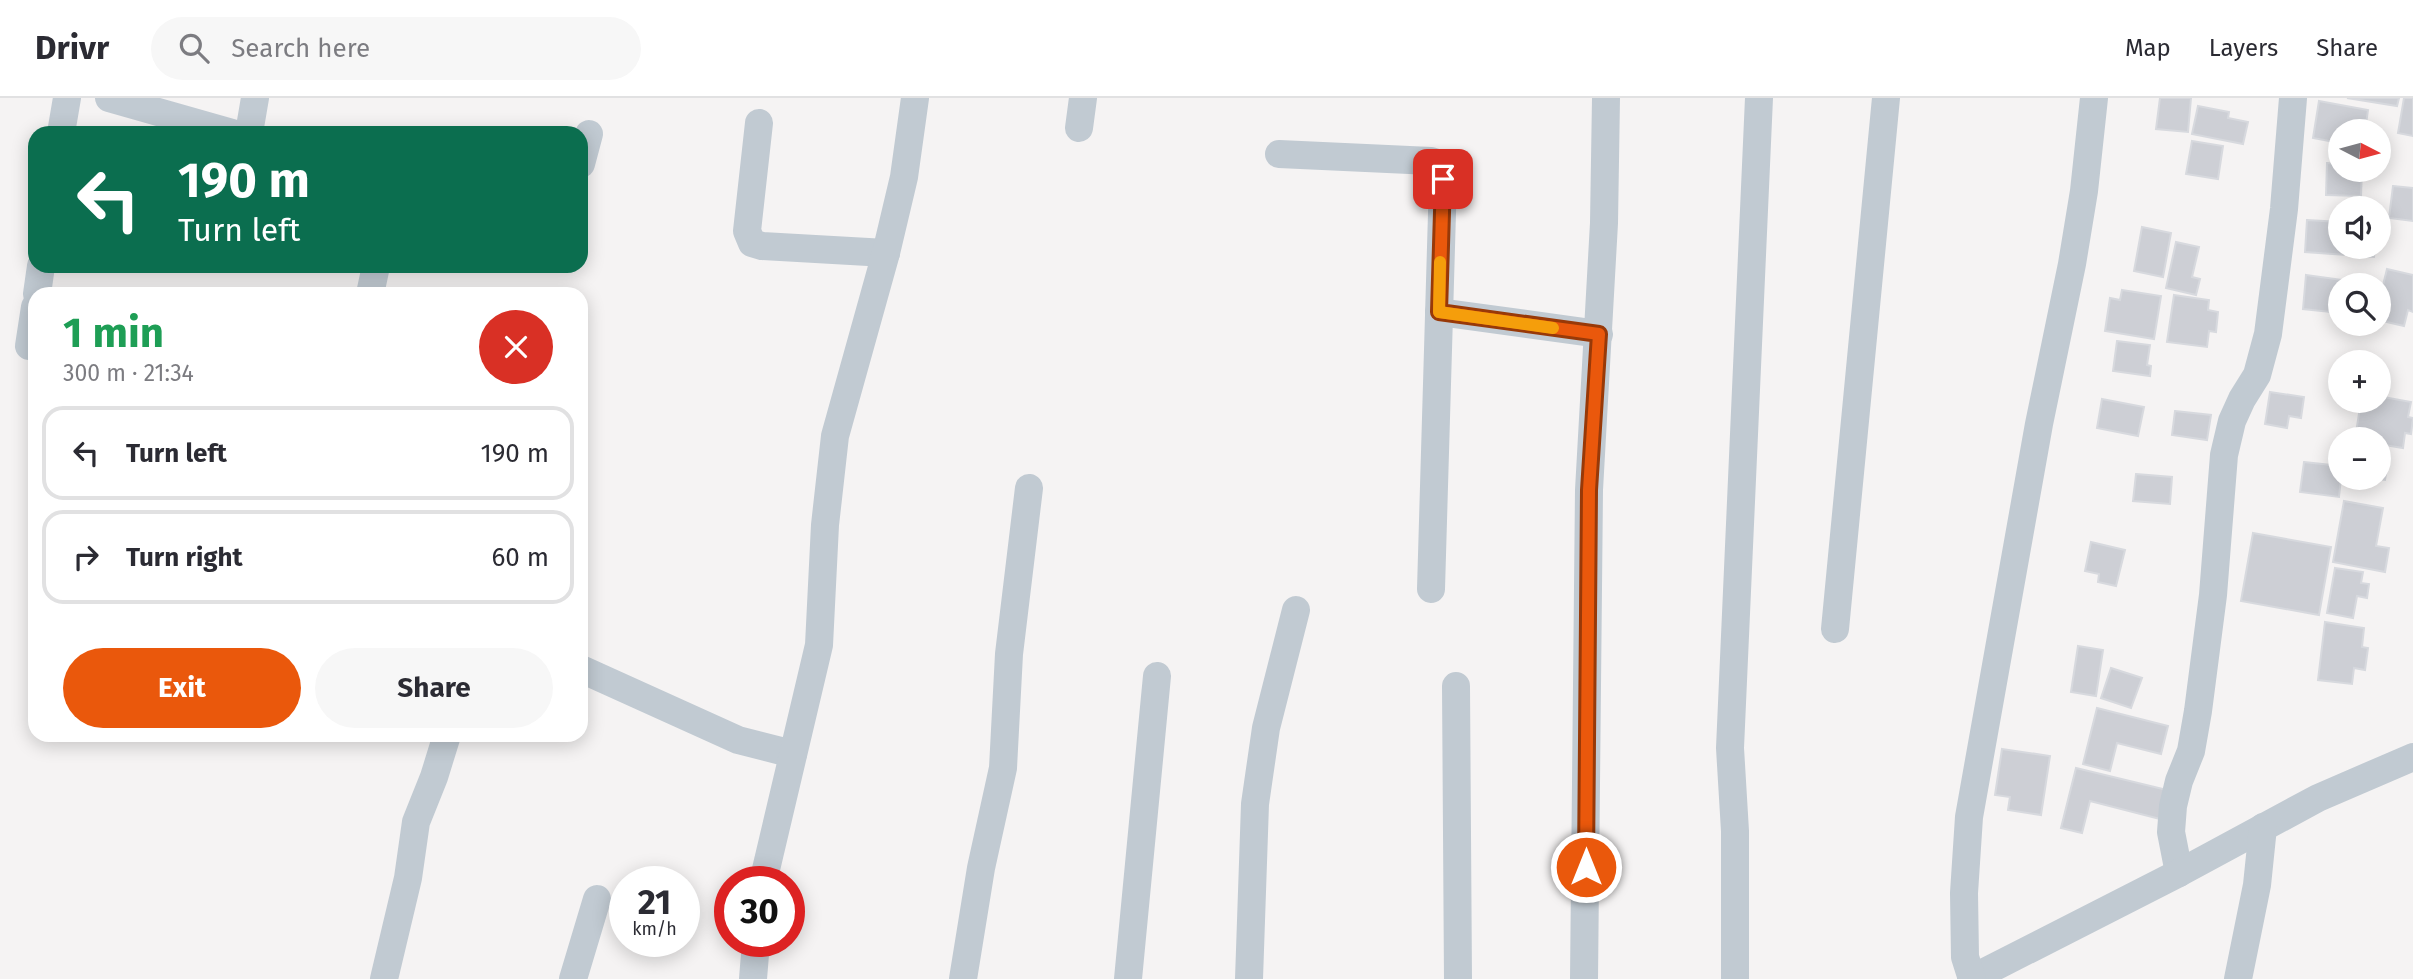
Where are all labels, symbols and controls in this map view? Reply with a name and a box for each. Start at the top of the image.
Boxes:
search box [151,17,641,80]
text: Drivr [35,28,109,68]
icon: search [175,29,213,67]
text: Search here [231,33,370,64]
text: Map [2125,34,2171,62]
text: Layers [2209,34,2278,62]
text: Share [2316,34,2378,62]
north arrow [2328,119,2390,182]
map controls [2328,119,2391,490]
pin [1413,149,1473,209]
text: 190 m [178,151,310,210]
icon: left [63,154,154,245]
icon: arrive [1424,160,1462,198]
button: sound [2328,196,2391,259]
text: Turn left [178,211,300,249]
button: search [2328,273,2391,336]
text: 1 min [63,308,164,358]
button: close [479,310,553,384]
button: + [2328,350,2391,413]
text: 300 m · 21:34 [63,359,194,387]
button: − [2328,427,2391,490]
icon: left [67,434,105,472]
text: Turn left [126,438,227,469]
text: 190 m [480,438,549,469]
icon: right [67,538,105,576]
text: Turn right [126,542,243,573]
text: 60 m [491,542,549,573]
button: Exit [63,648,301,728]
button: Share [315,648,553,728]
position arrow [1549,830,1623,904]
speed limit sign: 30 [714,866,805,957]
text: 21 [638,881,671,923]
text: km/h [632,918,677,940]

